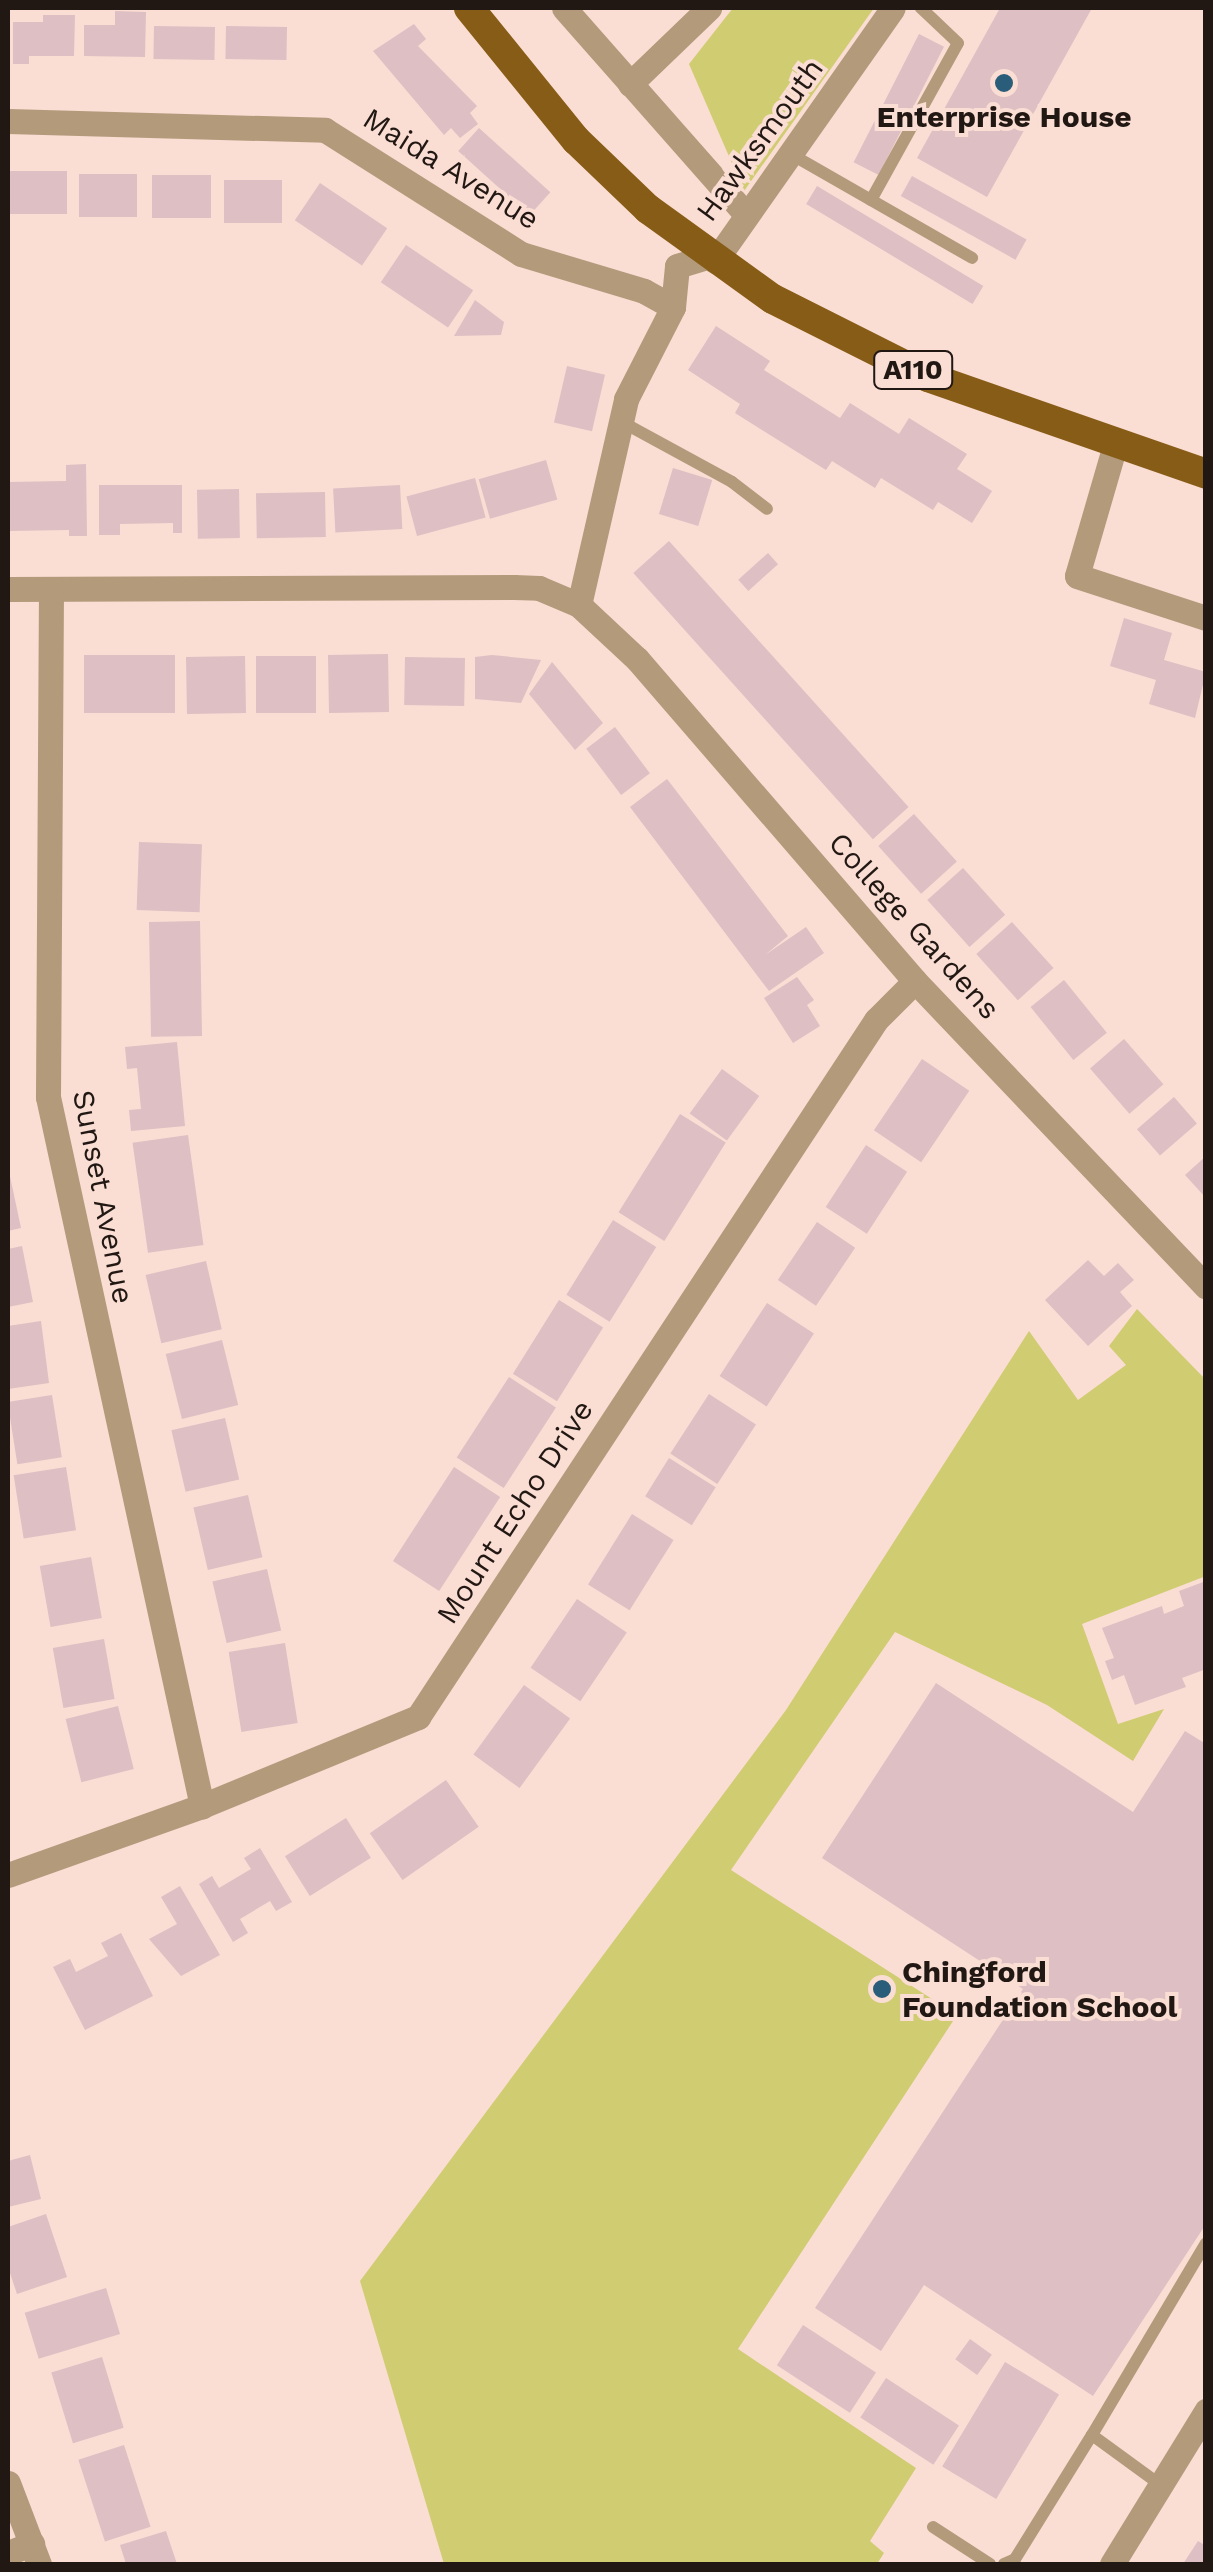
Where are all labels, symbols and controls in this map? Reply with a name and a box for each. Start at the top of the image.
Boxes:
street label: Hawksmouth [689,52,831,228]
marker: Enterprise House [993,72,1015,94]
place label: Enterprise House [876,99,1132,135]
street label: Maida Avenue [356,100,546,238]
road number: A110 [873,347,953,393]
street label: College Gardens [821,825,1007,1027]
street label: Sunset Avenue [65,1087,141,1307]
street label: Mount Echo Drive [429,1393,601,1631]
place label: Chingford Foundation School [902,1954,1177,2024]
marker: Chingford Foundation School [871,1978,893,2000]

